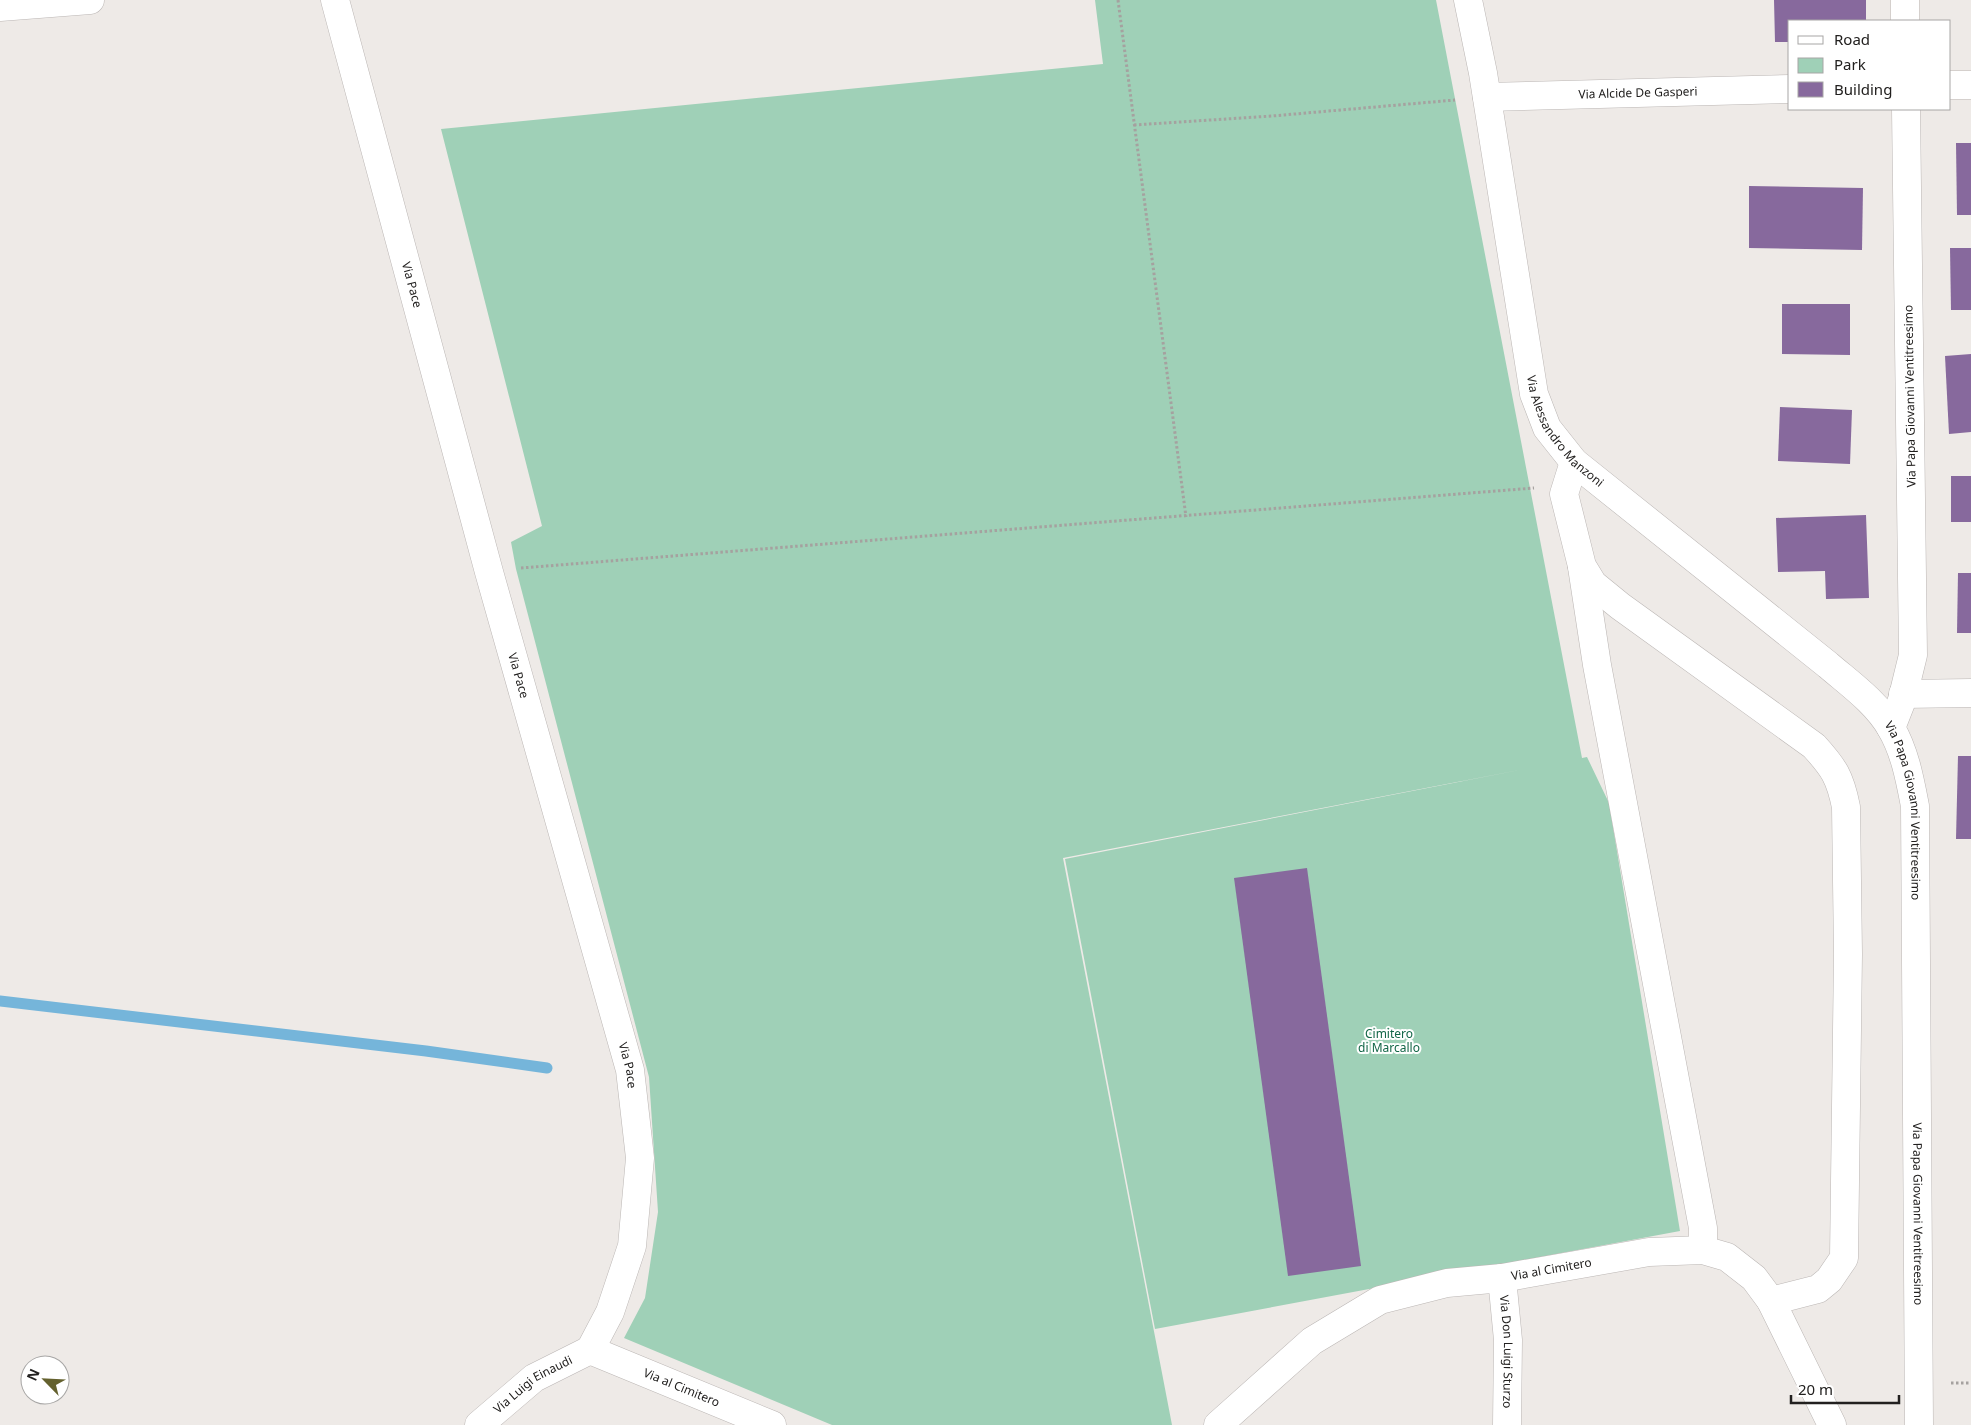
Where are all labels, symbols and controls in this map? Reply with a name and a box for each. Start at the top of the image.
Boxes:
legend [1788,20,1951,110]
text: Road [1834,29,1870,49]
text: Park [1834,54,1866,74]
text: Building [1834,79,1892,99]
street label: Via Alcide De Gasperi [1578,82,1698,103]
street label: Via Pace [398,260,427,310]
street label: Via Papa Giovanni Ventitreesimo [1899,305,1920,487]
street label: Via Alessandro Manzoni [1523,374,1608,491]
street label: Via Pace [504,651,533,700]
street label: Via Papa Giovanni Ventitreesimo [1881,718,1925,900]
park label: Cimitero di Marcallo [1358,1025,1420,1056]
street label: Via Pace [615,1040,641,1089]
street label: Via Papa Giovanni Ventitreesimo [1909,1122,1927,1305]
street label: Via al Cimitero [1510,1253,1593,1284]
street label: Via Don Luigi Sturzo [1496,1294,1517,1409]
street label: Via Luigi Einaudi [490,1351,575,1417]
north arrow [20,1355,70,1405]
street label: Via al Cimitero [641,1364,723,1411]
text: N [22,1365,44,1384]
scale bar [1791,1372,1898,1404]
text: 20 m [1798,1379,1833,1399]

